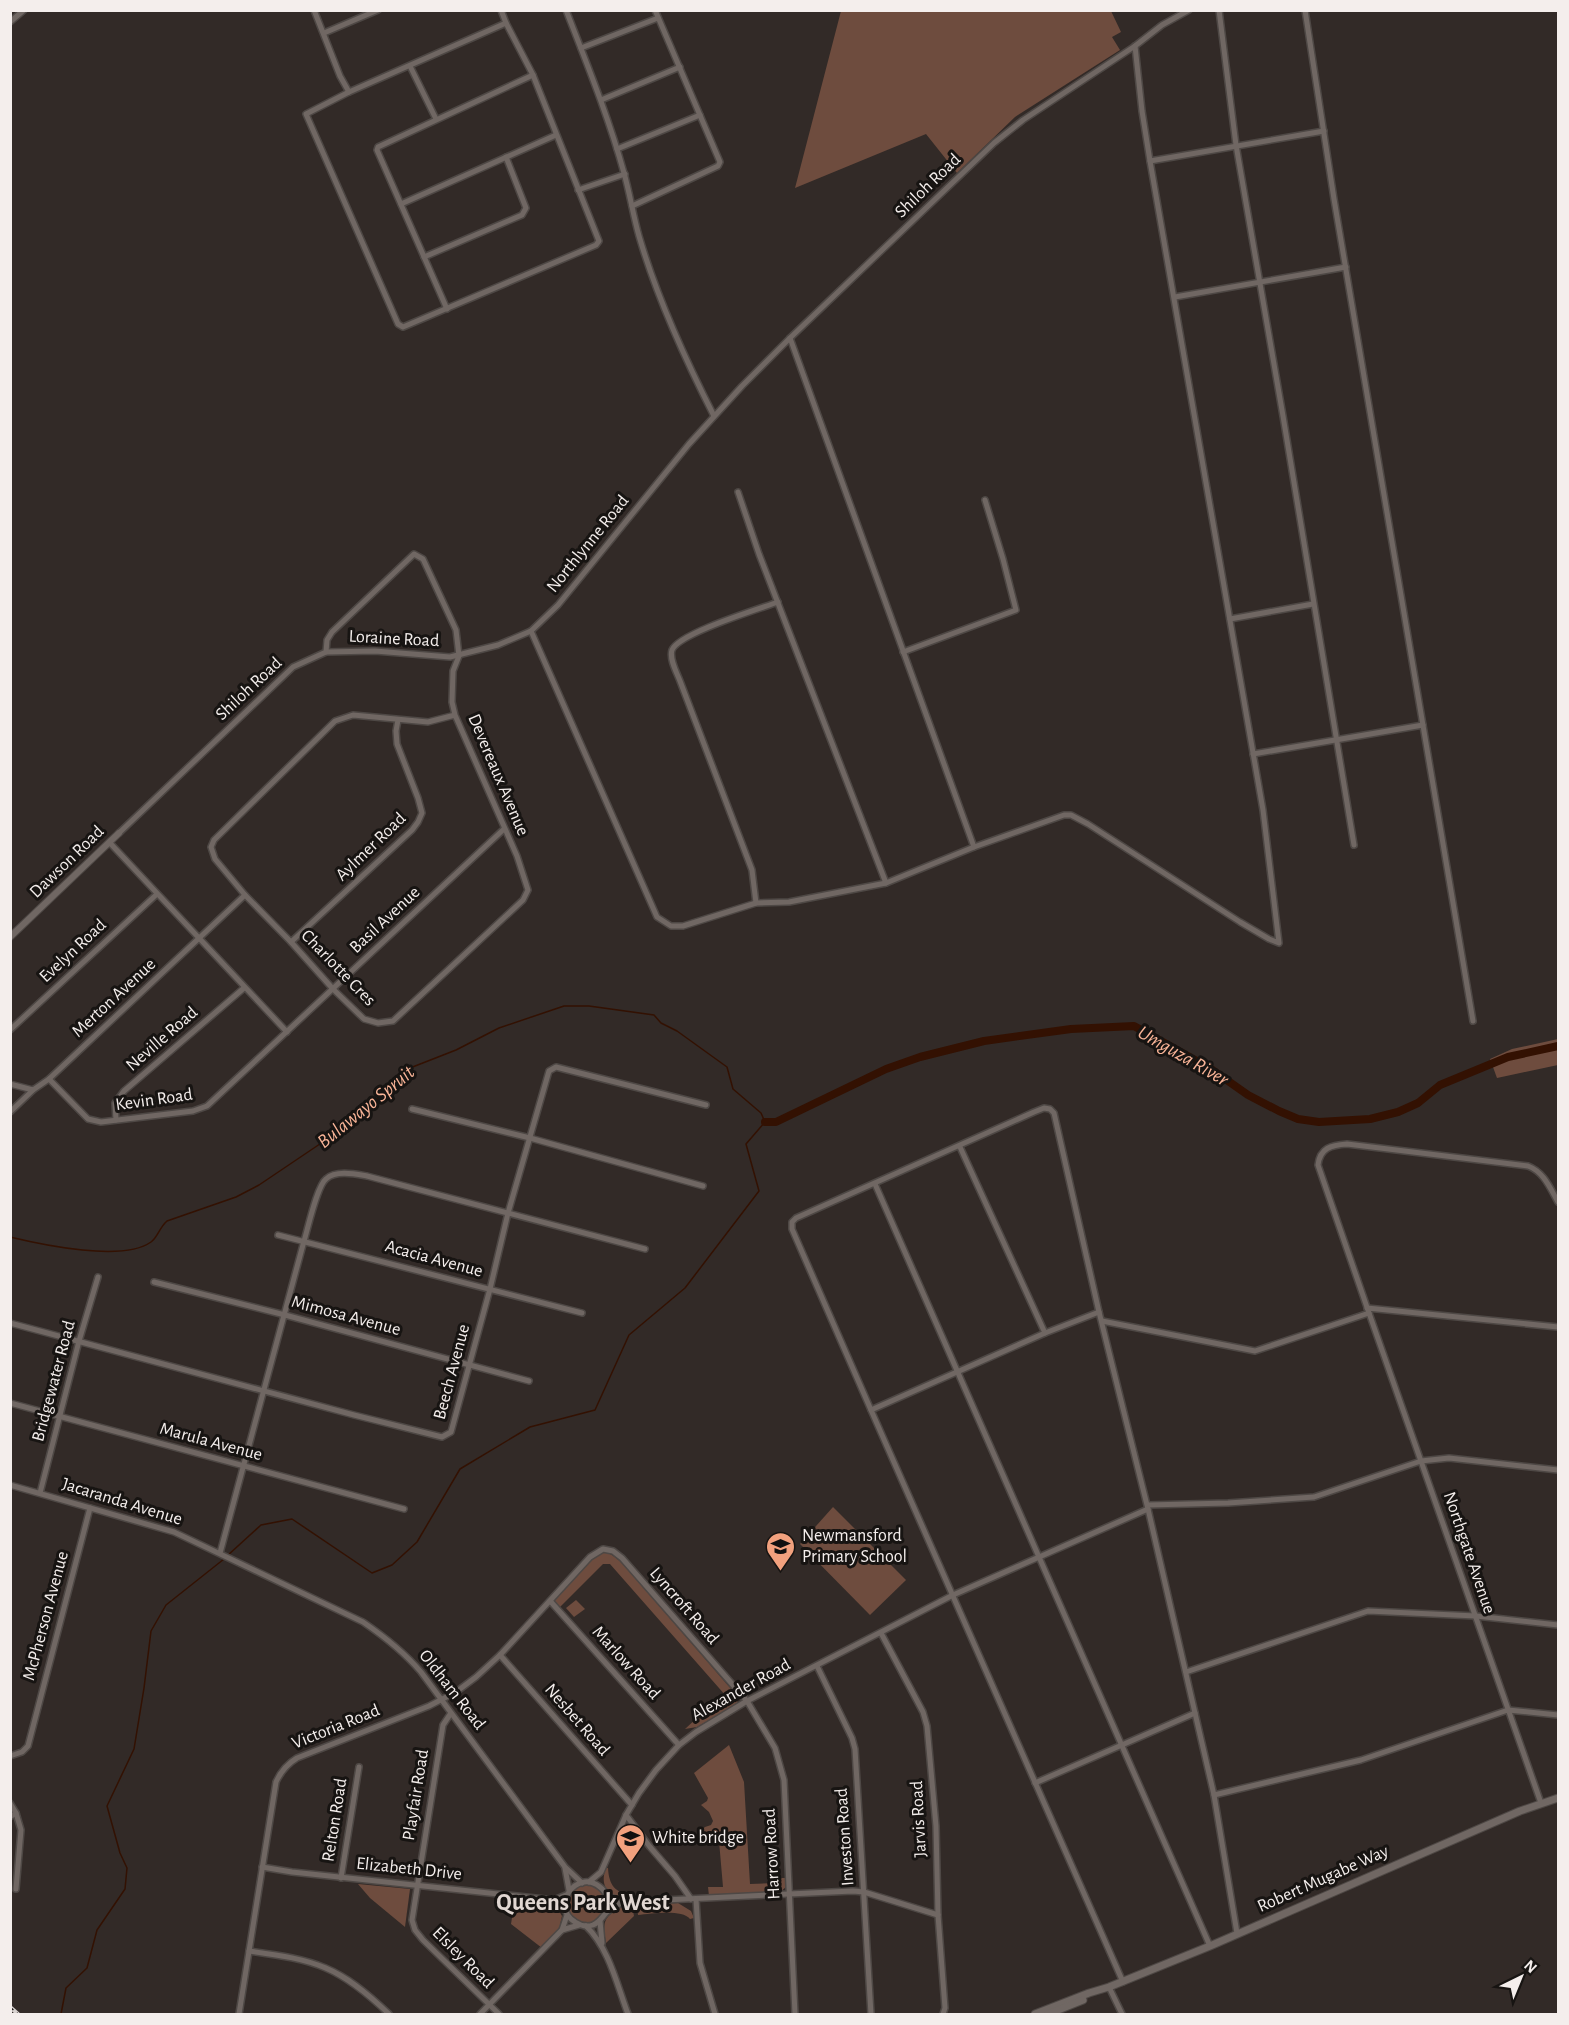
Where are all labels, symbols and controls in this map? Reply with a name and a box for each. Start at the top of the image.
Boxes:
street label: Shiloh Road [892,151,964,221]
street label: Northlynne Road [544,492,632,596]
street label: Loraine Road [348,628,440,650]
street label: Shiloh Road [212,654,286,724]
street label: Devereaux Avenue [464,711,532,839]
street label: Aylmer Road [333,809,409,885]
street label: Dawson Road [26,822,108,902]
street label: Basil Avenue [346,883,424,957]
street label: Evelyn Road [36,916,110,986]
street label: Charlotte Cres [297,926,379,1010]
street label: Merton Avenue [69,955,159,1041]
street label: Neville Road [123,1003,201,1075]
water label: Umguza River [1134,1022,1232,1090]
water label: Bulawayo Spruit [314,1062,419,1152]
street label: Kevin Road [114,1086,194,1114]
street label: Acacia Avenue [383,1237,485,1281]
street label: Mimosa Avenue [289,1293,403,1339]
street label: Bridgewater Road [29,1319,79,1443]
street label: Beech Avenue [431,1322,473,1422]
street label: Marula Avenue [158,1420,264,1464]
street label: Jacaranda Avenue [60,1475,184,1529]
street label: Northgate Avenue [1440,1490,1498,1616]
place label: Newmansford Primary School [802,1527,907,1566]
school or university icon: Newmansford Primary School [765,1530,797,1572]
street label: McPherson Avenue [20,1549,72,1683]
street label: Lyncroft Road [646,1564,722,1648]
street label: Marlow Road [589,1623,663,1703]
street label: Oldham Road [415,1647,489,1733]
street label: Alexander Road [688,1655,794,1725]
street label: Nesbet Road [541,1681,613,1759]
street label: Victoria Road [290,1701,382,1753]
street label: Playfair Road [400,1748,432,1842]
street label: Relton Road [320,1777,350,1863]
street label: Jarvis Road [908,1780,930,1858]
street label: Investon Road [833,1787,857,1887]
street label: Harrow Road [761,1808,783,1900]
school or university icon: White bridge [615,1822,647,1864]
place label: White bridge [652,1829,744,1847]
street label: Robert Mugabe Way [1255,1842,1392,1916]
street label: Elizabeth Drive [355,1854,463,1884]
district label: Queens Park West [496,1891,670,1915]
street label: Elsley Road [429,1924,497,1992]
north arrow [1491,1947,1551,2007]
text: N [1521,1957,1540,1976]

